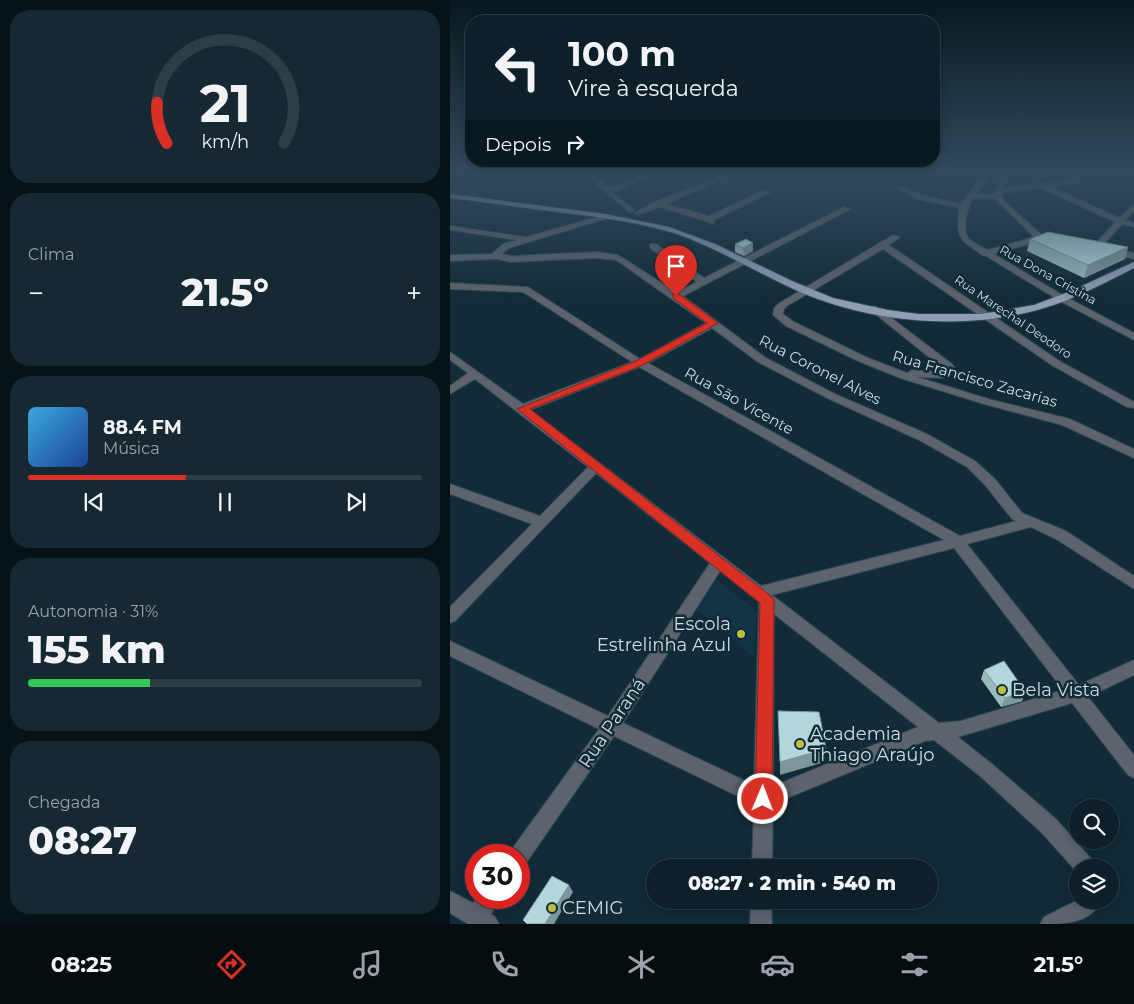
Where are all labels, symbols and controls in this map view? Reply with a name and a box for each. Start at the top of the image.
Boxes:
text: 100 m [568,32,676,75]
icon: left [485,35,550,100]
text: 21 [199,72,251,135]
text: Vire à esquerda [568,75,739,102]
icon: right [561,130,589,158]
text: km/h [201,131,249,152]
text: Depois [485,133,551,156]
street label: Rua Dona Cristina [997,242,1099,307]
text: Clima [28,245,74,264]
pin [655,245,697,296]
icon: arrive [662,252,690,280]
text: 21.5° [181,269,269,316]
street label: Rua Marechal Deodoro [952,272,1075,361]
text: − [28,276,44,310]
text: + [406,276,422,310]
street label: Rua Coronel Alves [756,330,885,409]
street label: Rua Francisco Zacarias [890,346,1060,411]
street label: Rua São Vicente [681,363,797,438]
text: 88.4 FM [103,416,182,439]
text: Música [103,439,160,458]
icon: previous [80,488,108,516]
icon: pause [211,488,239,516]
icon: next [342,488,370,516]
text: Autonomia · 31% [28,602,158,621]
place label: Escola Estrelinha Azul [597,613,731,656]
text: 155 km [28,626,166,673]
marker: Escola Estrelinha Azul [735,628,747,640]
street label: Rua Paraná [574,674,650,772]
place label: Bela Vista [1012,679,1100,701]
marker: Bela Vista [996,684,1008,696]
place label: Academia Thiago Araújo [810,723,935,766]
marker: Academia Thiago Araújo [794,738,806,750]
position arrow [736,772,788,824]
text: Chegada [28,793,101,812]
map controls [1069,799,1119,909]
button: search [1069,799,1119,849]
text: 08:27 [28,817,137,864]
speed limit sign: 30 [465,844,530,909]
button: layers [1069,859,1119,909]
text: 08:27 · 2 min · 540 m [688,872,896,895]
place label: CEMIG [562,897,623,919]
marker: CEMIG [546,902,558,914]
icon: directions [214,947,249,982]
icon: music [350,947,385,982]
icon: phone [487,947,522,982]
icon: climate [624,947,659,982]
icon: car [760,947,795,982]
icon: filters [897,947,932,982]
text: 08:25 [51,951,112,978]
text: 21.5° [1034,951,1083,978]

